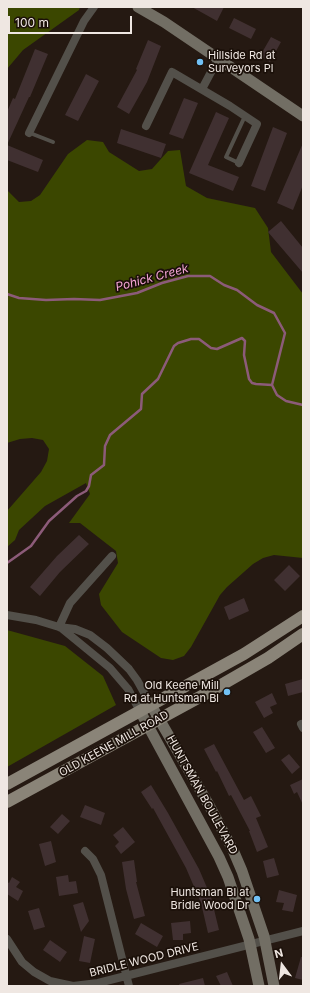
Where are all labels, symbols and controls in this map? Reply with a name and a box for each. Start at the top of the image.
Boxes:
scale bar [10,8,134,34]
text: 100 m [15,15,49,30]
place label: Hillside Rd at Surveyors Pl [208,49,275,75]
marker: Hillside Rd at Surveyors Pl [195,57,205,67]
water label: Pohick Creek [114,261,190,295]
place label: Old Keene Mill Rd at Huntsman Bl [124,679,219,705]
marker: Old Keene Mill Rd at Huntsman Bl [222,687,232,697]
street label: OLD KEENE MILL ROAD [57,708,171,780]
street label: HUNTSMAN BOULEVARD [164,733,240,857]
place label: Huntsman Bl at Bridle Wood Dr [170,886,249,912]
marker: Huntsman Bl at Bridle Wood Dr [252,894,262,904]
street label: BRIDLE WOOD DRIVE [88,940,200,980]
north arrow [262,945,302,985]
text: N [273,946,285,961]

